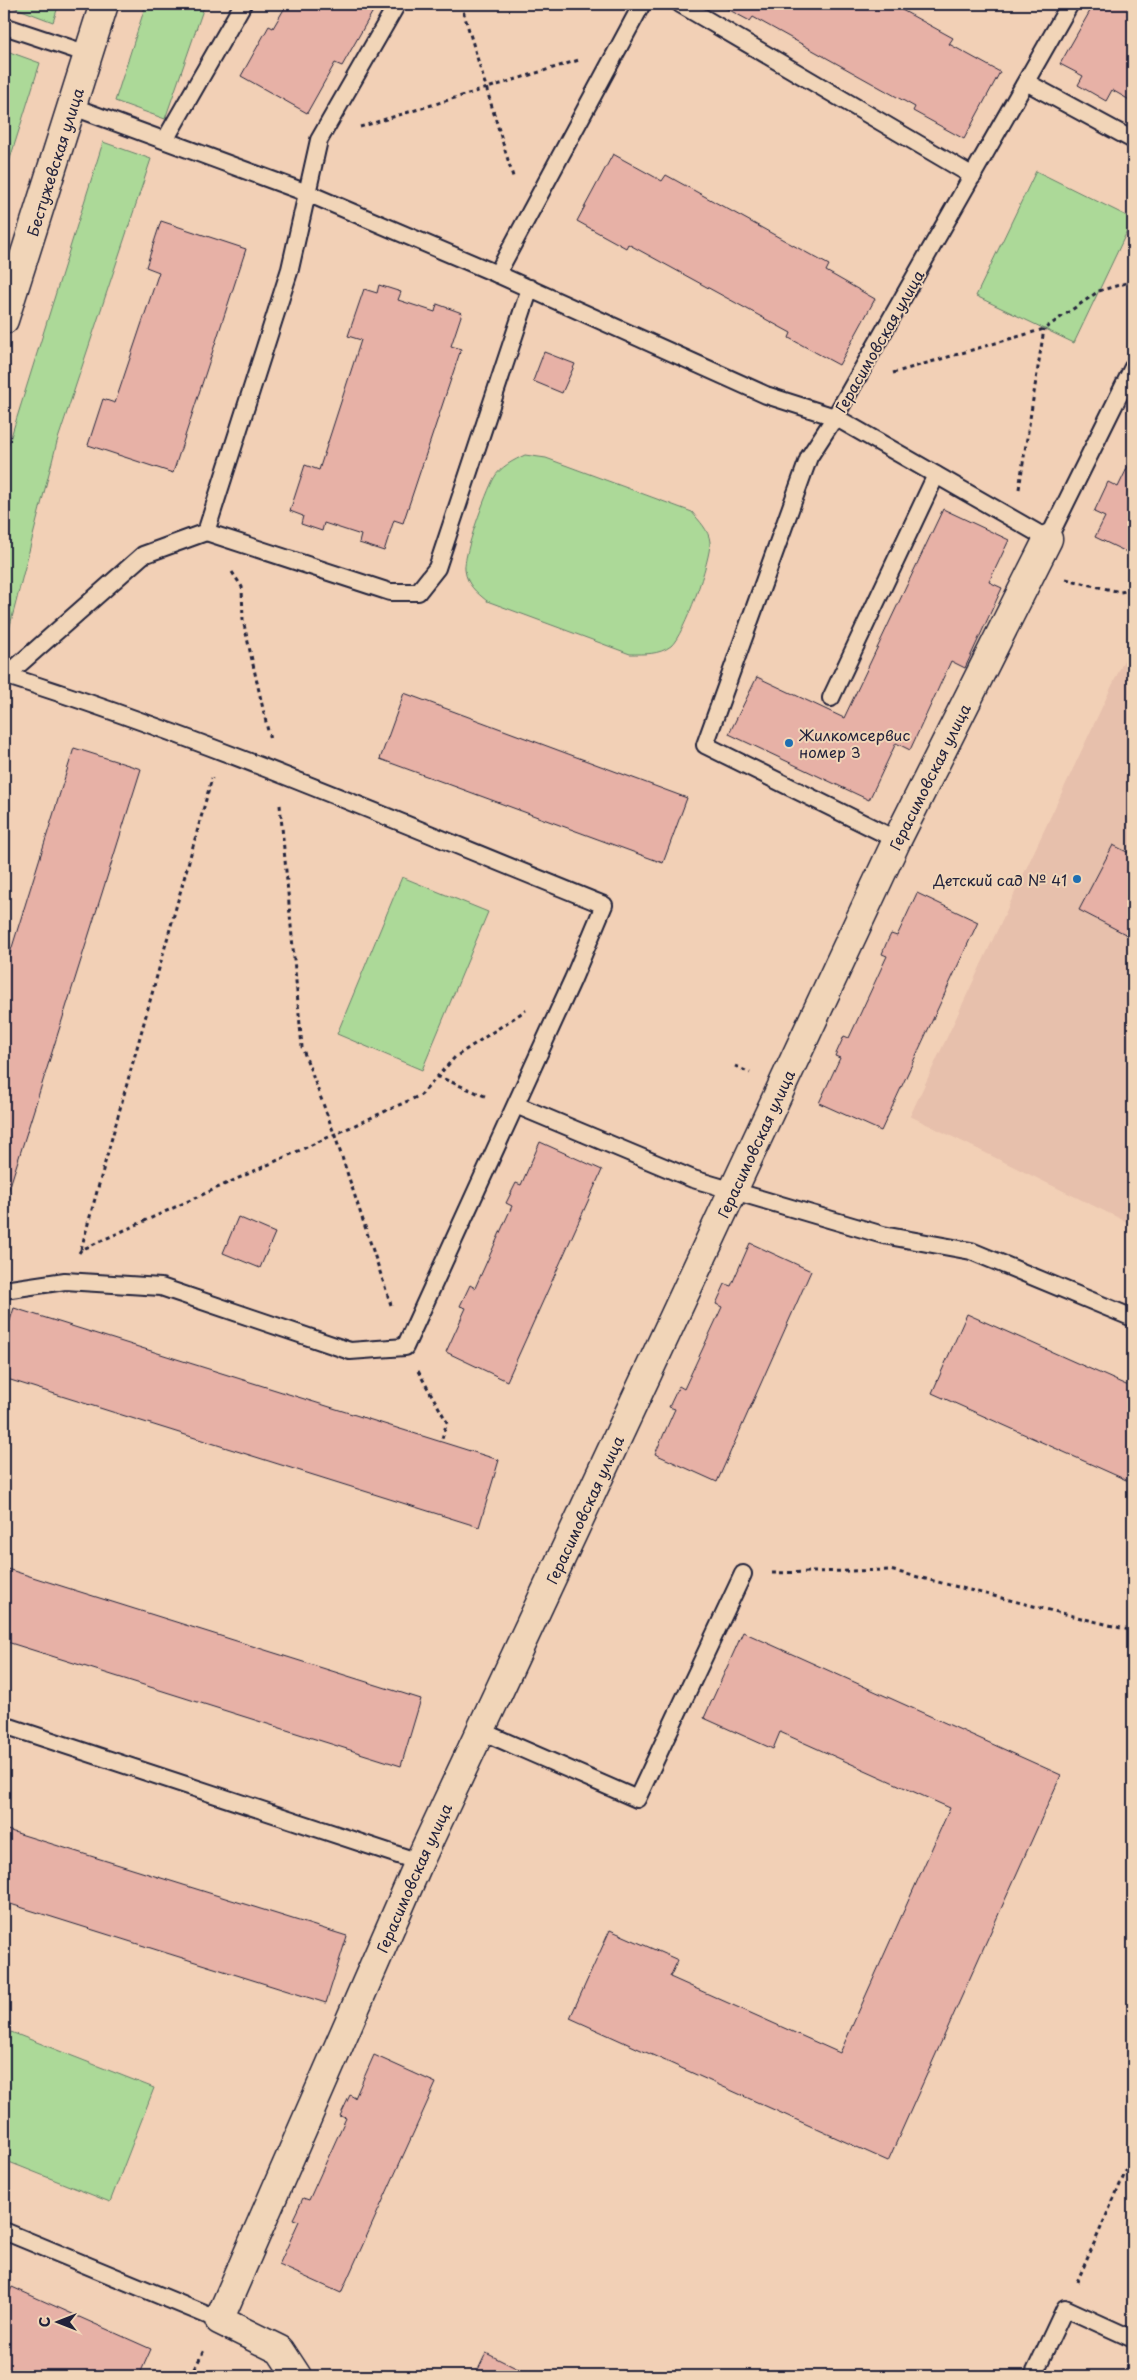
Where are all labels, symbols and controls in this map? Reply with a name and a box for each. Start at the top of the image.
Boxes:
street label: Бестужевская улица [20,84,88,239]
street label: Герасимовская улица [829,265,930,417]
street label: Герасимовская улица [882,699,976,854]
place label: Жилкомсервис номер 3 [798,723,910,763]
marker: Жилкомсервис номер 3 [783,737,795,749]
place label: Детский сад № 41 [932,868,1067,891]
marker: Детский сад № 41 [1071,873,1083,885]
street label: Герасимовская улица [710,1065,800,1222]
street label: Герасимовская улица [539,1431,629,1587]
street label: Герасимовская улица [369,1799,457,1956]
north arrow [32,2298,82,2348]
text: С [34,2317,55,2327]

